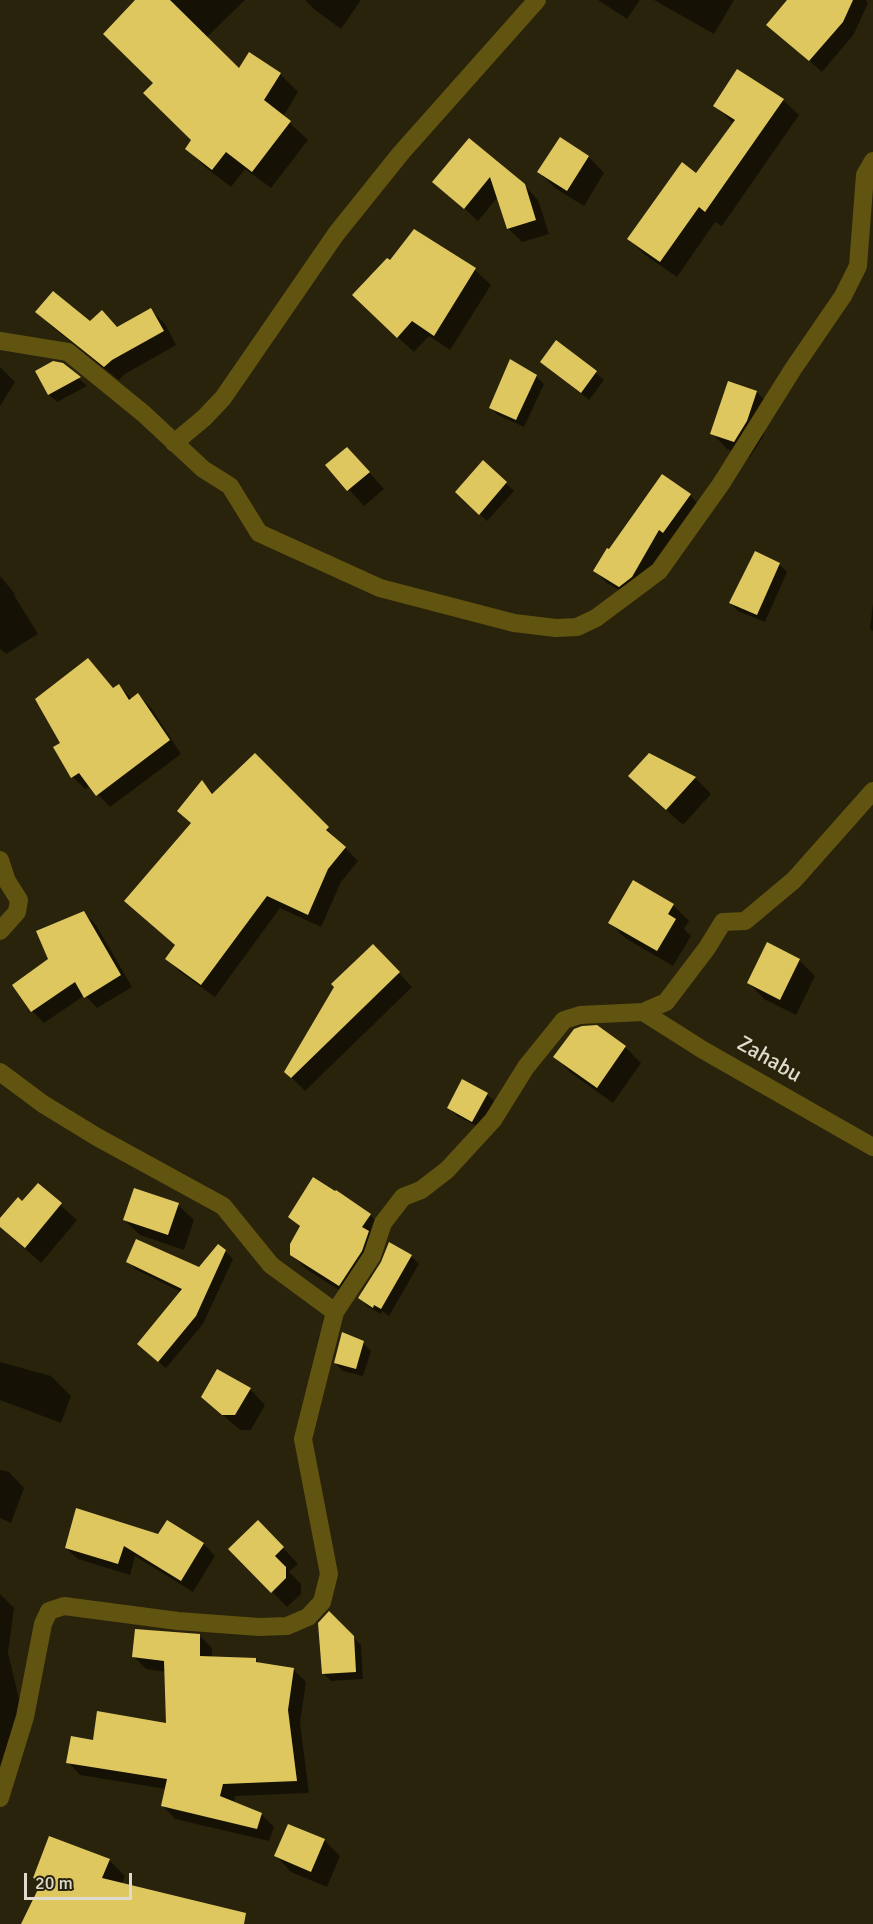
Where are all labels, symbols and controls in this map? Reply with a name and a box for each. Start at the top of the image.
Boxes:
street label: Zahabu [732,1031,806,1089]
scale bar [27,1861,135,1899]
text: 20 m [35,1872,73,1894]

